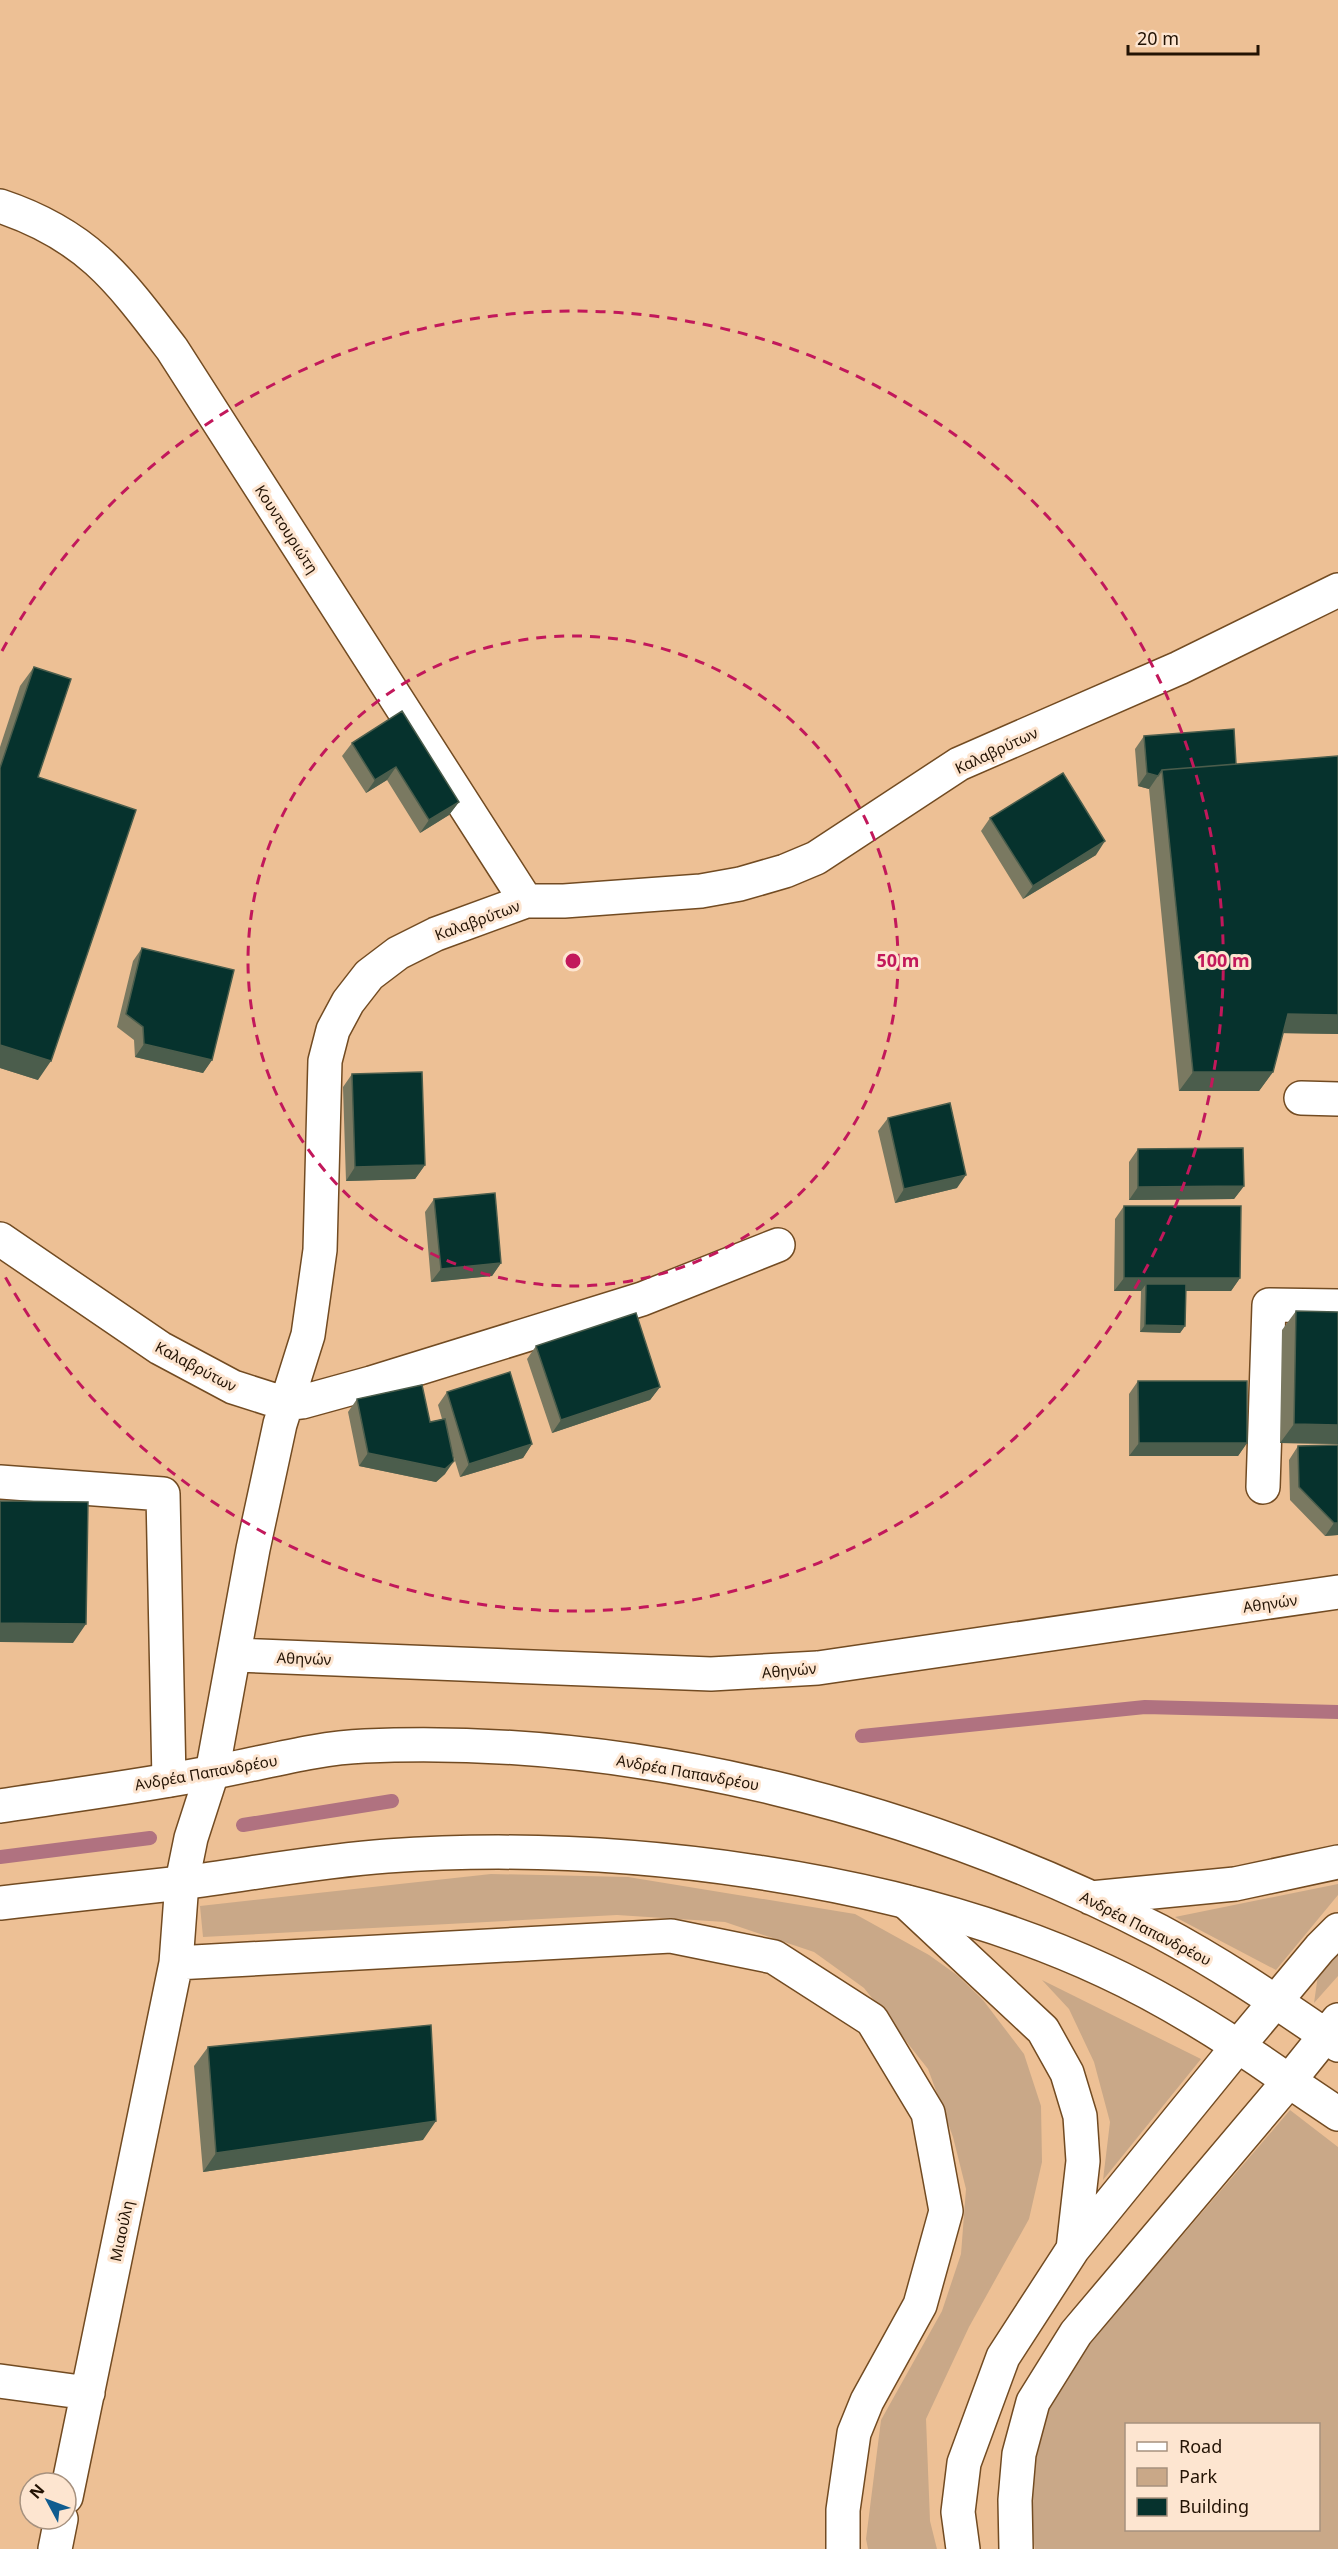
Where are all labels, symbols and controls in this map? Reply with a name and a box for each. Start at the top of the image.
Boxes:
scale bar [1128,18,1258,56]
text: 20 m [1137,26,1179,50]
street label: Κουντουριώτη [251,481,323,577]
street label: Καλαβρύτων [951,722,1041,778]
street label: Καλαβρύτων [432,895,523,945]
text: 50 m [877,948,919,972]
text: 100 m [1196,948,1250,972]
centre of rings [563,951,583,971]
street label: Καλαβρύτων [152,1336,240,1396]
street label: Αθηνών [1242,1589,1299,1617]
street label: Αθηνών [276,1647,332,1669]
street label: Αθηνών [761,1658,817,1682]
street label: Ανδρέα Παπανδρέου [133,1750,279,1794]
street label: Ανδρέα Παπανδρέου [615,1750,761,1794]
street label: Ανδρέα Παπανδρέου [1077,1886,1215,1970]
street label: Μιαούλη [105,2199,137,2263]
legend [1125,2423,1320,2531]
text: Road [1179,2434,1222,2458]
text: Park [1179,2464,1217,2488]
north arrow [18,2471,78,2531]
text: N [24,2479,49,2503]
text: Building [1179,2494,1249,2518]

